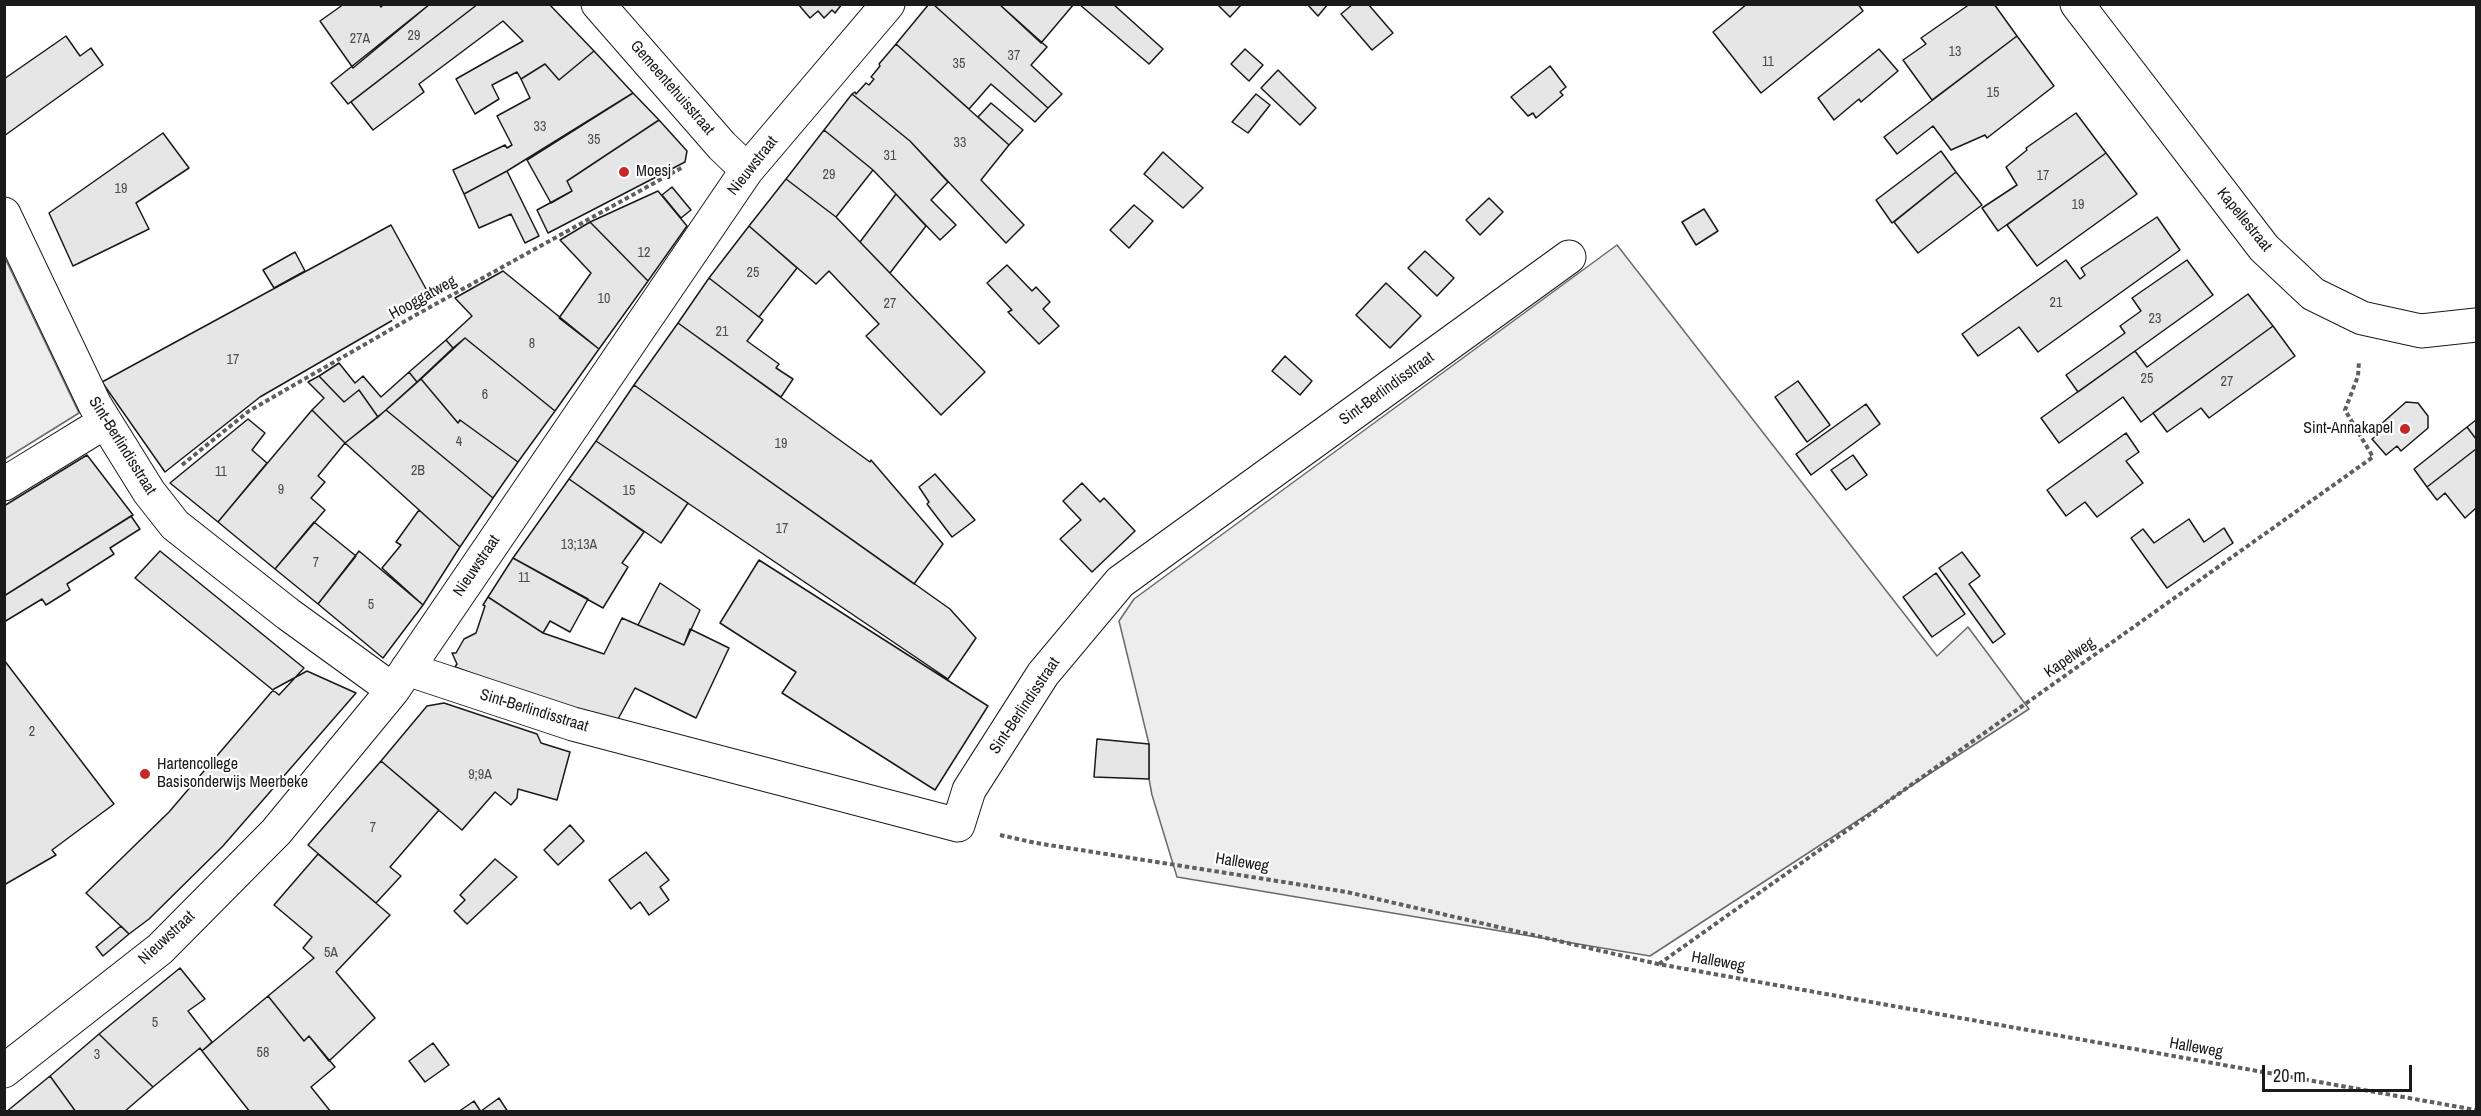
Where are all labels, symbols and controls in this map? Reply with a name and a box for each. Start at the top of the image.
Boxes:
house number: 29 [408,28,420,44]
house number: 27A [350,31,370,47]
street label: Gemeentehuisstraat [626,37,718,139]
house number: 13 [1949,44,1961,60]
house number: 37 [1008,48,1020,64]
house number: 11 [1762,54,1774,70]
house number: 35 [953,56,965,72]
house number: 15 [1987,85,1999,101]
house number: 33 [534,119,546,135]
house number: 35 [588,132,600,148]
street label: Nieuwstraat [724,133,782,199]
house number: 33 [954,135,966,151]
house number: 31 [884,148,896,164]
place label: Moesj [636,162,671,182]
marker: Moesj [617,165,631,179]
house number: 29 [823,167,835,183]
house number: 17 [2037,168,2049,184]
house number: 19 [115,181,127,197]
street label: Kapellestraat [2212,184,2276,256]
house number: 19 [2072,197,2084,213]
house number: 12 [638,245,650,261]
house number: 25 [747,265,759,281]
street label: Hooggatweg [386,272,460,324]
house number: 10 [598,291,610,307]
house number: 21 [2050,295,2062,311]
house number: 27 [884,296,896,312]
house number: 23 [2149,311,2161,327]
house number: 21 [716,324,728,340]
house number: 8 [529,336,535,352]
street label: Sint-Berlindisstraat [1336,348,1438,430]
house number: 17 [227,352,239,368]
house number: 25 [2141,371,2153,387]
house number: 27 [2221,374,2233,390]
house number: 6 [482,387,488,403]
street label: Sint-Berlindisstraat [84,393,160,499]
place label: Sint-Annakapel [2303,419,2393,439]
marker: Sint-Annakapel [2398,422,2412,436]
house number: 4 [456,434,462,450]
house number: 19 [775,436,787,452]
house number: 2B [411,463,425,479]
house number: 11 [215,464,227,480]
house number: 9 [278,482,284,498]
house number: 15 [623,483,635,499]
house number: 17 [776,521,788,537]
street label: Nieuwstraat [449,532,505,600]
house number: 13;13A [561,537,597,553]
house number: 7 [313,555,319,571]
house number: 11 [518,570,530,586]
house number: 5 [368,597,374,613]
street label: Kapelweg [2041,634,2099,682]
street label: Sint-Berlindisstraat [986,654,1064,758]
street label: Sint-Berlindisstraat [477,685,591,737]
house number: 2 [29,724,35,740]
place label: Hartencollege Basisonderwijs Meerbeke [157,755,308,793]
marker: Hartencollege Basisonderwijs Meerbeke [138,767,152,781]
house number: 9;9A [468,767,492,783]
house number: 7 [370,820,376,836]
street label: Halleweg [1214,849,1270,877]
street label: Nieuwstraat [135,907,199,969]
house number: 5A [324,945,338,961]
street label: Halleweg [1690,948,1746,976]
house number: 5 [152,1015,158,1031]
street label: Halleweg [2168,1034,2224,1062]
house number: 58 [257,1045,269,1061]
house number: 3 [94,1047,100,1063]
scale bar [2265,1053,2415,1091]
text: 20 m [2273,1063,2306,1088]

